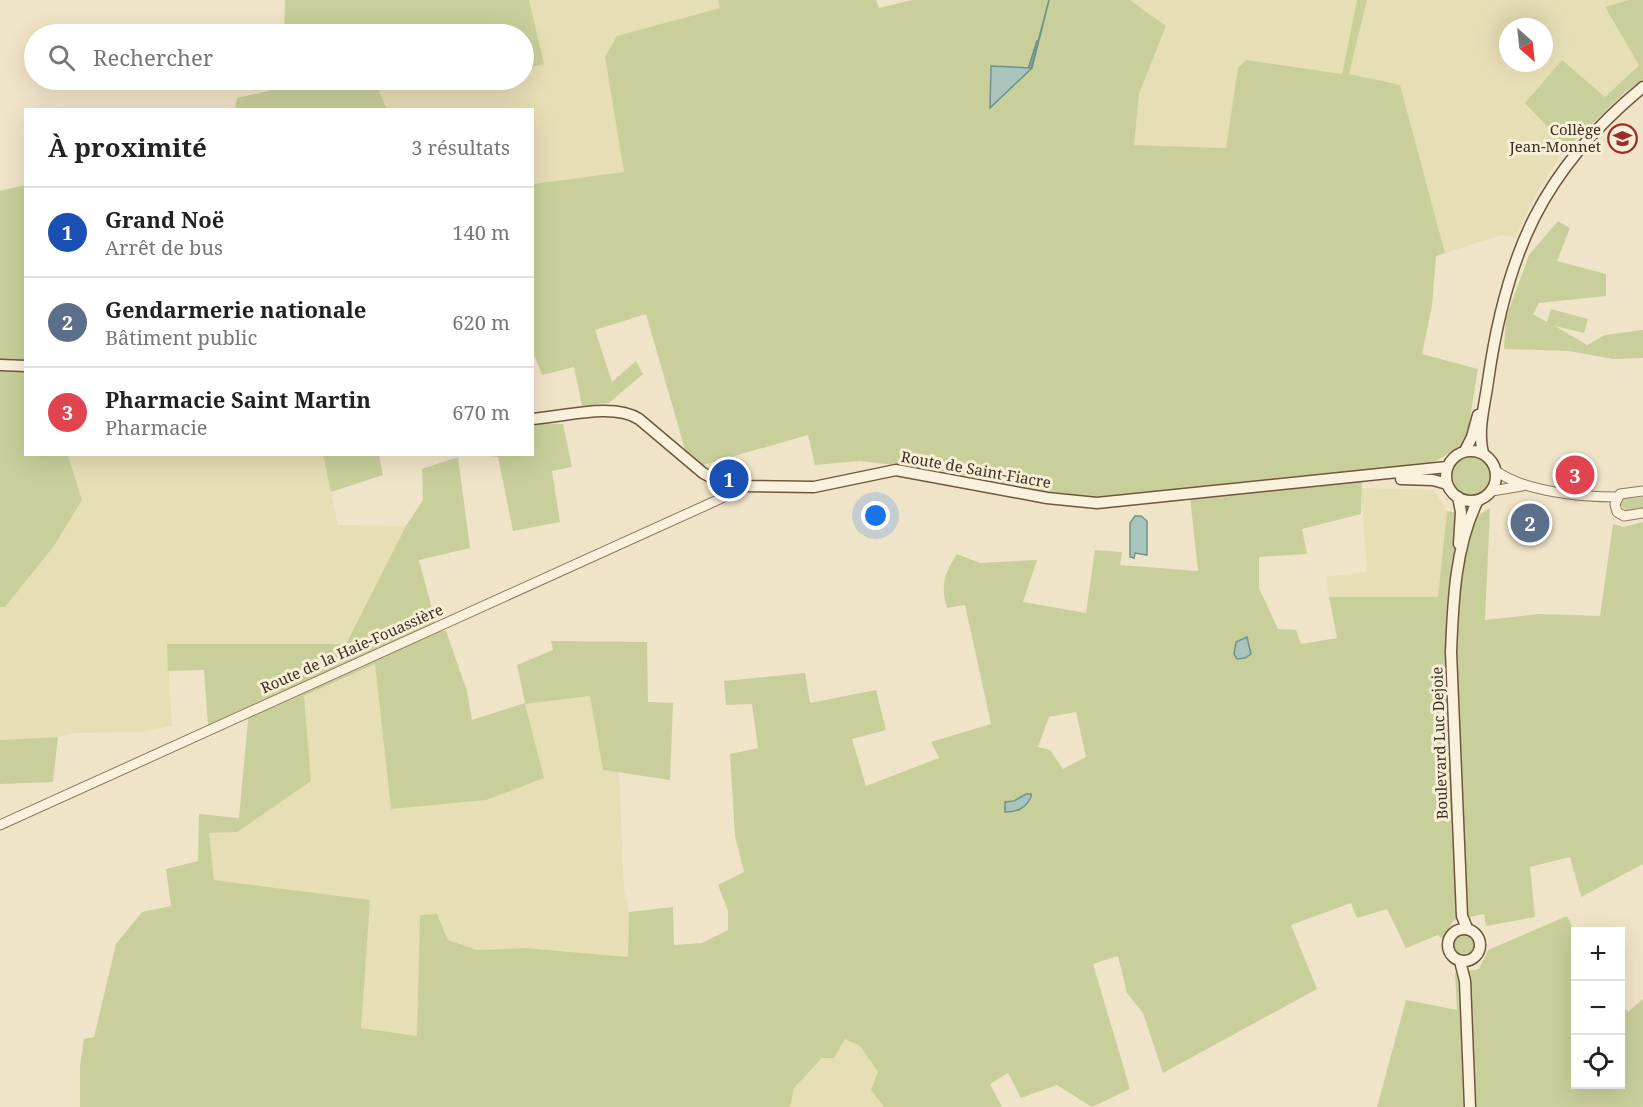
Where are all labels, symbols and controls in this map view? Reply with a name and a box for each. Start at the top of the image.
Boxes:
north arrow [1499,18,1553,72]
search box [24,24,534,90]
icon: search [45,41,78,74]
text: Rechercher [93,42,213,72]
place label: Collège Jean-Monnet [1508,119,1601,156]
school or university icon: Collège Jean-Monnet [1606,123,1638,155]
text: À proximité [48,129,207,165]
text: 3 résultats [411,134,510,161]
text: Grand Noë [105,204,224,234]
text: 1 [62,219,73,246]
text: 140 m [452,219,510,246]
text: Arrêt de bus [105,234,223,261]
text: Gendarmerie nationale [105,294,366,324]
text: 2 [62,309,73,336]
text: 620 m [452,309,510,336]
text: Bâtiment public [105,324,257,351]
text: Pharmacie Saint Martin [105,384,371,414]
text: 3 [62,399,73,426]
text: 670 m [452,399,510,426]
text: Pharmacie [105,414,208,441]
street label: Route de Saint-Fiacre [900,446,1053,492]
pin: 3 [1556,452,1594,498]
pin: 1 [710,456,748,502]
pin: 2 [1510,500,1550,546]
your location [861,501,890,530]
street label: Route de la Haie-Fouassière [257,599,446,697]
street label: Boulevard Luc Dejoie [1426,666,1452,820]
map controls [1571,927,1625,1089]
button: + [1571,927,1625,981]
button: − [1571,981,1625,1035]
button: locate [1571,1035,1625,1089]

